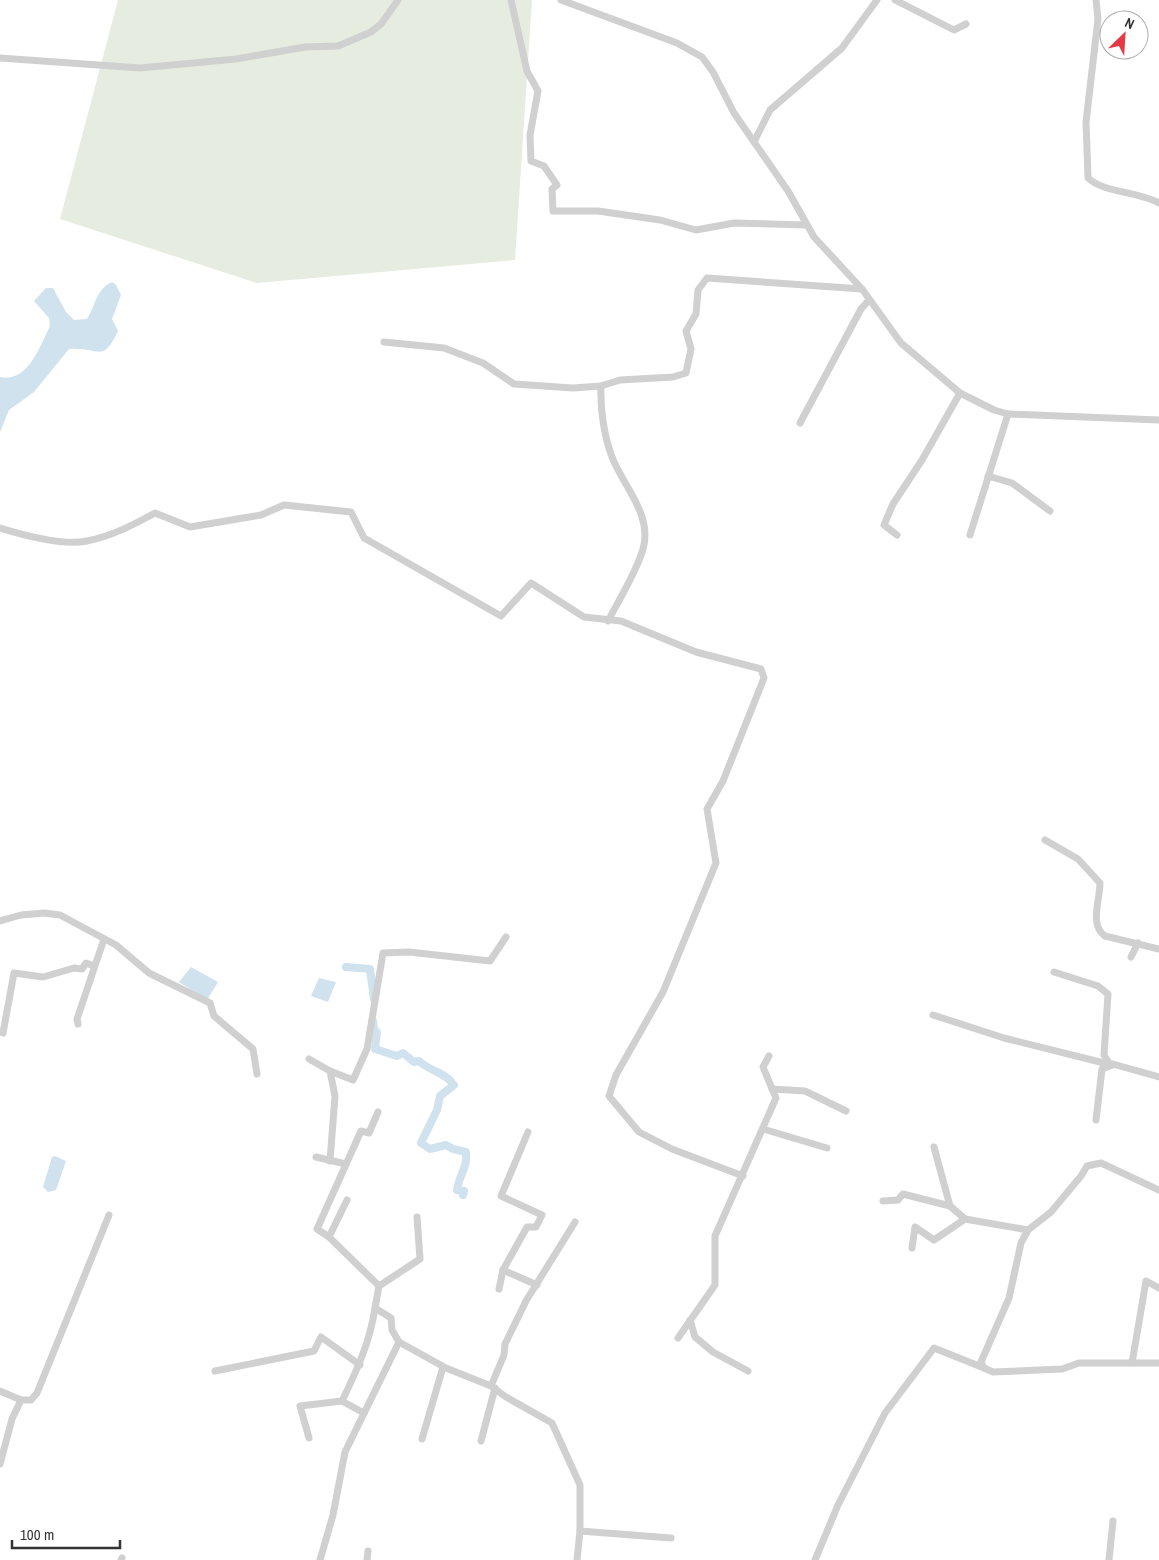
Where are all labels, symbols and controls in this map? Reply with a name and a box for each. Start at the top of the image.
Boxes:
north arrow [1099,10,1149,60]
text: N [1122,13,1137,33]
scale bar [12,1518,120,1550]
text: 100 m [20,1524,54,1545]

